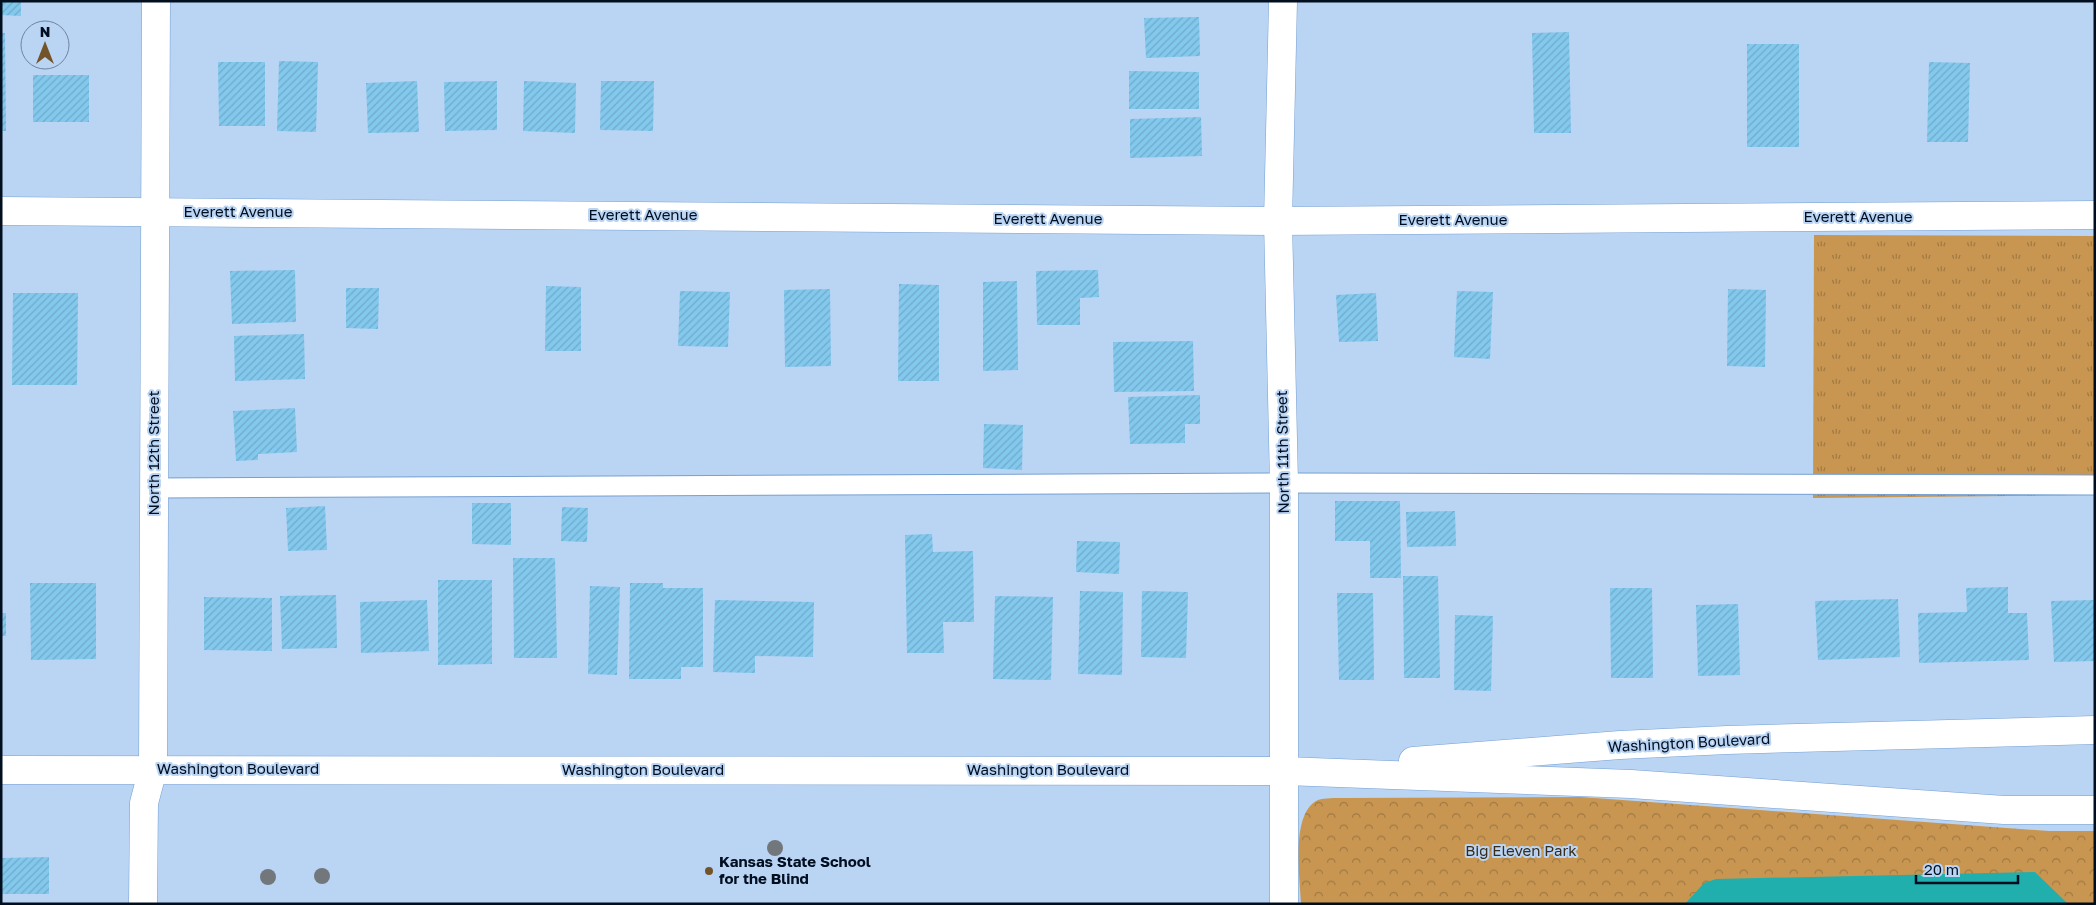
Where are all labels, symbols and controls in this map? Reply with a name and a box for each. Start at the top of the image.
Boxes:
north arrow [20,20,70,70]
text: N [40,23,50,40]
street label: Everett Avenue [184,202,293,220]
street label: Everett Avenue [589,205,698,223]
street label: Everett Avenue [1804,207,1913,225]
street label: Everett Avenue [994,209,1103,227]
street label: Everett Avenue [1399,210,1508,228]
street label: North 11th Street [1272,390,1292,514]
street label: North 12th Street [144,391,162,515]
street label: Washington Boulevard [1607,729,1771,755]
street label: Washington Boulevard [157,759,319,777]
street label: Washington Boulevard [562,760,724,778]
street label: Washington Boulevard [967,760,1129,778]
park label: Big Eleven Park [1465,841,1577,859]
place label: Kansas State School for the Blind [719,852,871,887]
scale bar [1916,852,2018,884]
text: 20 m [1924,860,1959,878]
marker: Kansas State School for the Blind [703,865,715,877]

